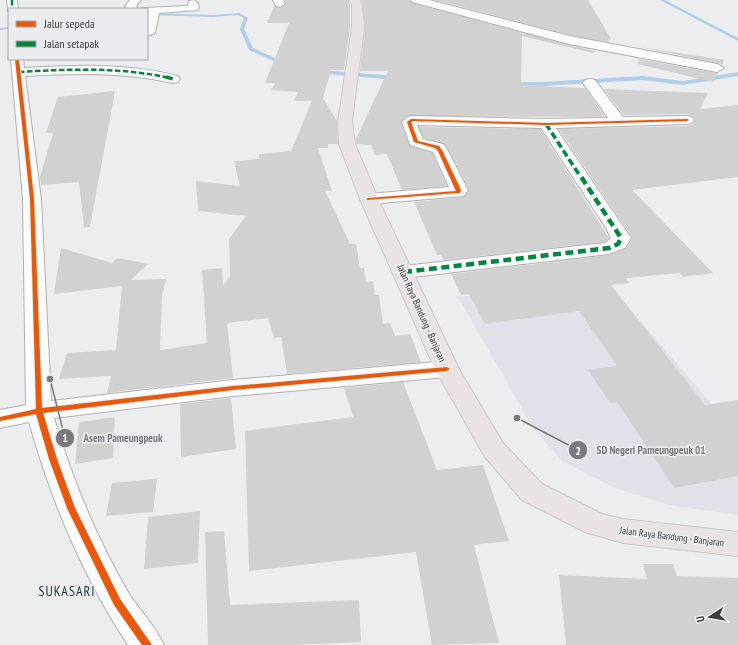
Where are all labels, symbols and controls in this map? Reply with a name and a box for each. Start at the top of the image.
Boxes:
legend [8,8,148,60]
text: Jalur sepeda [43,16,95,31]
text: Jalan setapak [43,36,99,51]
street label: Jalan Raya Bandung - Banjaran [394,262,449,364]
callout: Asem Pameungpeuk [55,427,170,450]
text: 1 [62,430,68,445]
text: Asem Pameungpeuk [83,431,163,445]
callout: SD Negeri Pameungpeuk 01 [568,439,713,462]
text: 2 [575,443,581,458]
text: SD Negeri Pameungpeuk 01 [597,443,705,457]
street label: Jalan Raya Bandung - Banjaran [618,524,725,549]
district label: SUKASARI [38,582,96,600]
north arrow [690,597,730,637]
text: U [693,615,708,623]

